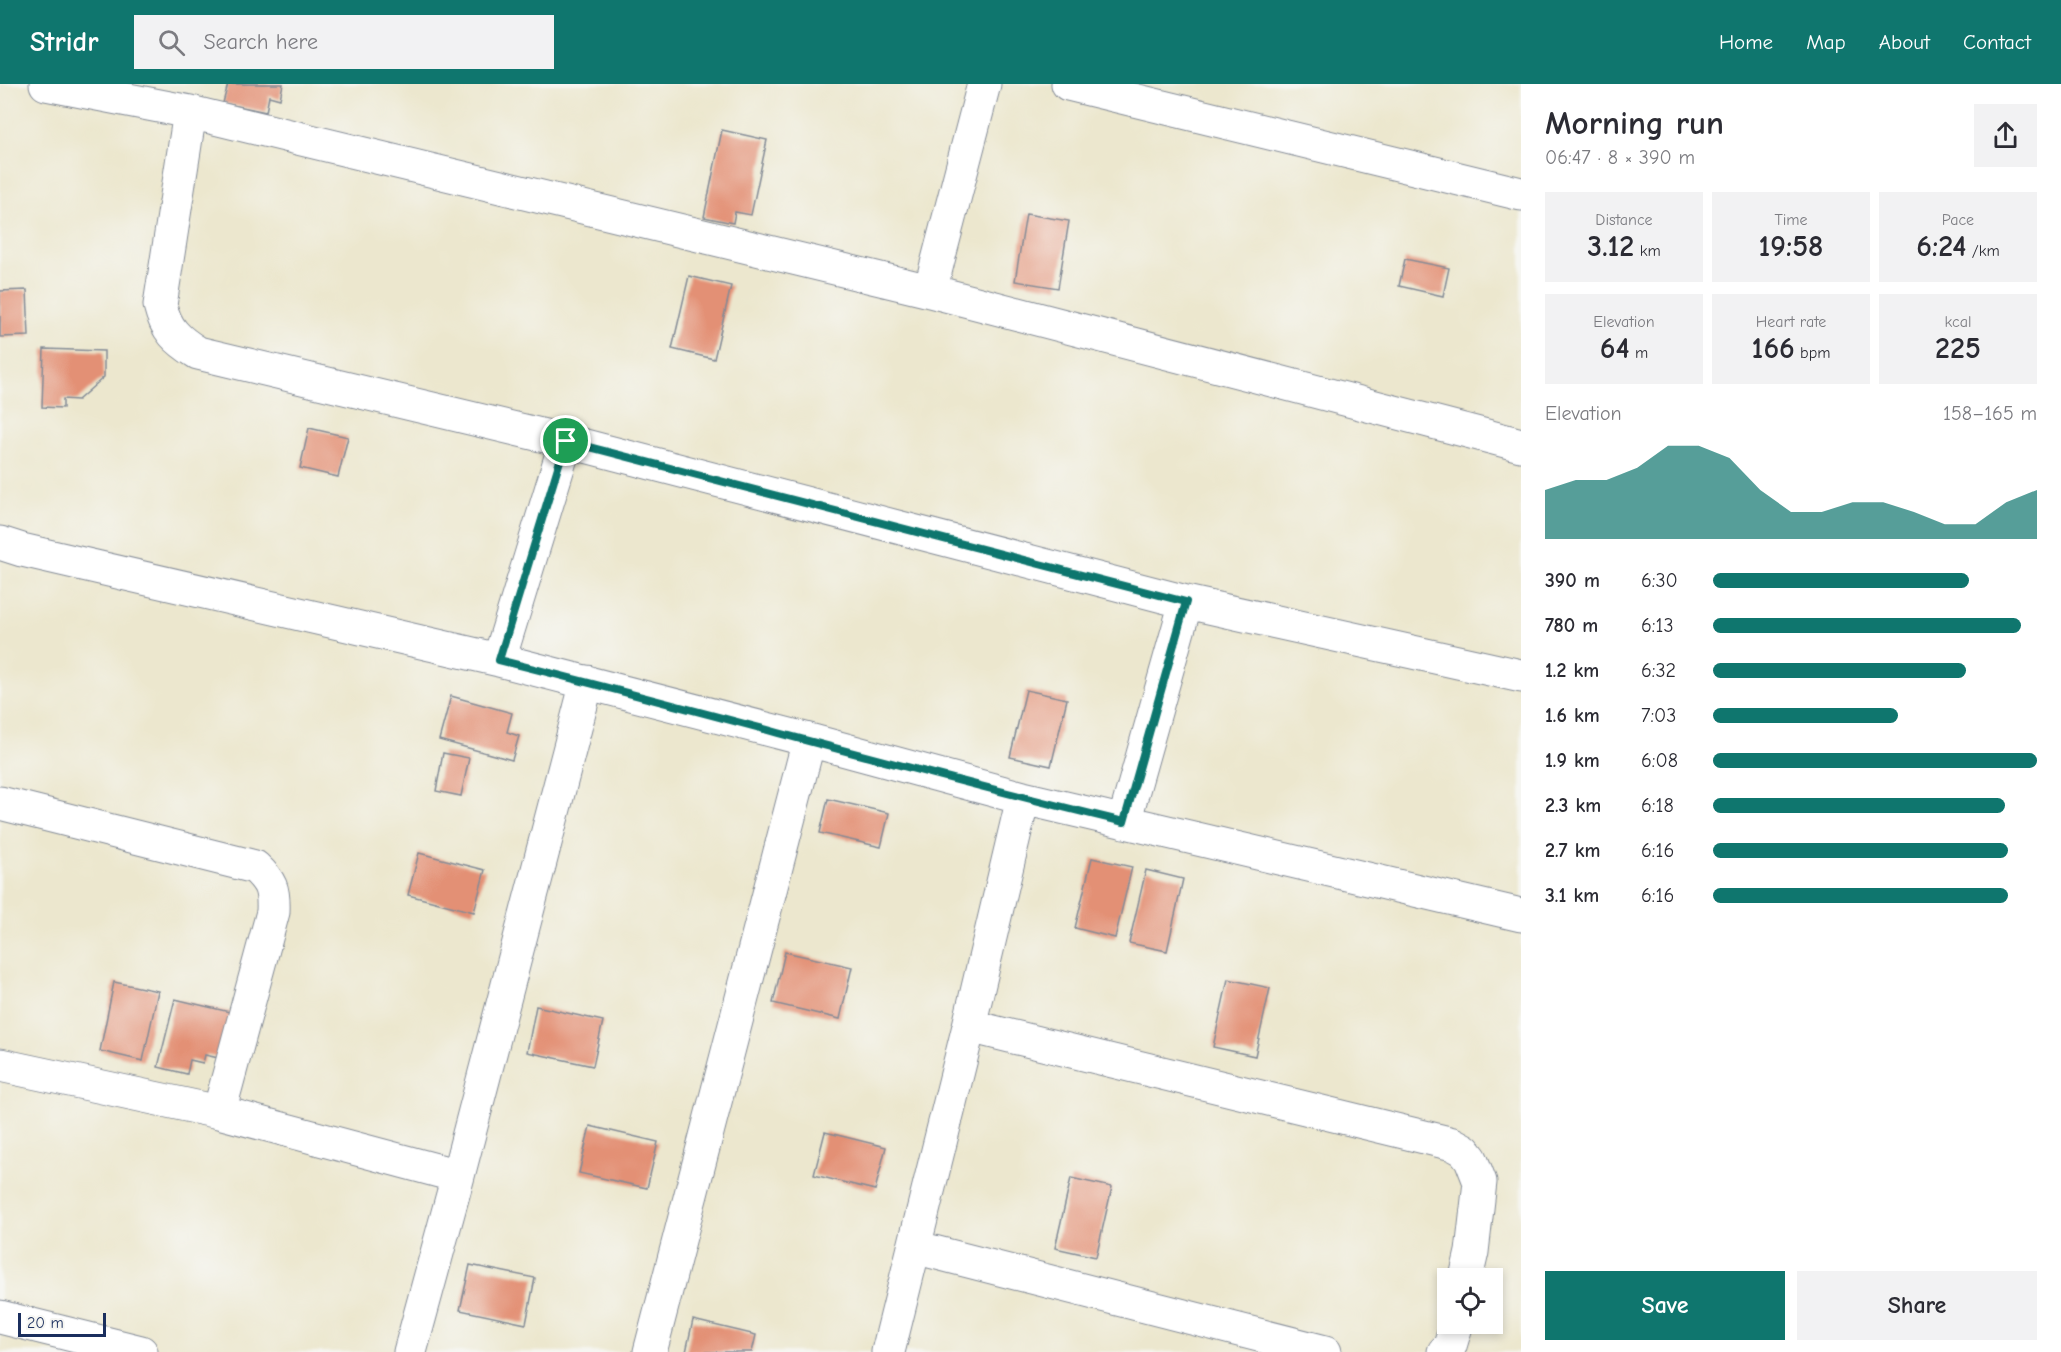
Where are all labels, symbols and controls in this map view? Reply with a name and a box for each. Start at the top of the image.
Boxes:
search box [134,15,554,69]
text: Stridr [30,26,98,58]
icon: search [155,26,188,59]
text: Search here [203,29,318,55]
text: Home [1719,30,1773,54]
text: Map [1806,30,1846,54]
text: About [1879,30,1930,54]
text: Contact [1963,30,2031,54]
text: Morning run [1545,104,1724,142]
button: share [1974,104,2037,167]
text: 06:47 · 8 × 390 m [1545,146,1695,169]
text: Distance [1595,211,1653,229]
text: Time [1774,211,1808,229]
text: Pace [1942,211,1974,229]
text: 3.12 [1587,229,1634,264]
text: 19:58 [1759,229,1823,264]
text: 6:24 [1916,229,1966,264]
text: km [1634,242,1661,260]
text: /km [1966,242,2000,260]
text: Elevation [1593,313,1655,331]
text: Heart rate [1756,313,1826,331]
text: kcal [1945,313,1971,331]
text: 64 [1600,331,1630,366]
text: 166 [1752,331,1795,366]
text: 225 [1935,331,1981,366]
text: m [1630,344,1648,362]
text: bpm [1795,344,1830,362]
text: Elevation [1545,402,1622,425]
text: 158–165 m [1943,402,2037,425]
pin [540,415,591,466]
icon: arrive [549,424,582,457]
text: 390 m [1545,569,1600,592]
text: 6:30 [1641,569,1678,592]
text: 780 m [1545,614,1598,637]
text: 6:13 [1641,614,1674,637]
text: 1.2 km [1545,659,1599,682]
text: 6:32 [1641,659,1676,682]
text: 1.6 km [1545,704,1600,727]
text: 7:03 [1641,704,1676,727]
text: 1.9 km [1545,749,1600,772]
text: 6:08 [1641,749,1678,772]
text: 2.3 km [1545,794,1601,817]
text: 6:18 [1641,794,1674,817]
text: 2.7 km [1545,839,1600,862]
text: 6:16 [1641,839,1674,862]
text: 3.1 km [1545,884,1599,907]
text: 6:16 [1641,884,1674,907]
map controls [1437,1268,1503,1334]
button: locate [1437,1268,1503,1334]
button: Save [1545,1271,1785,1340]
button: Share [1797,1271,2037,1340]
scale bar [18,1310,106,1338]
text: 20 m [27,1314,64,1332]

